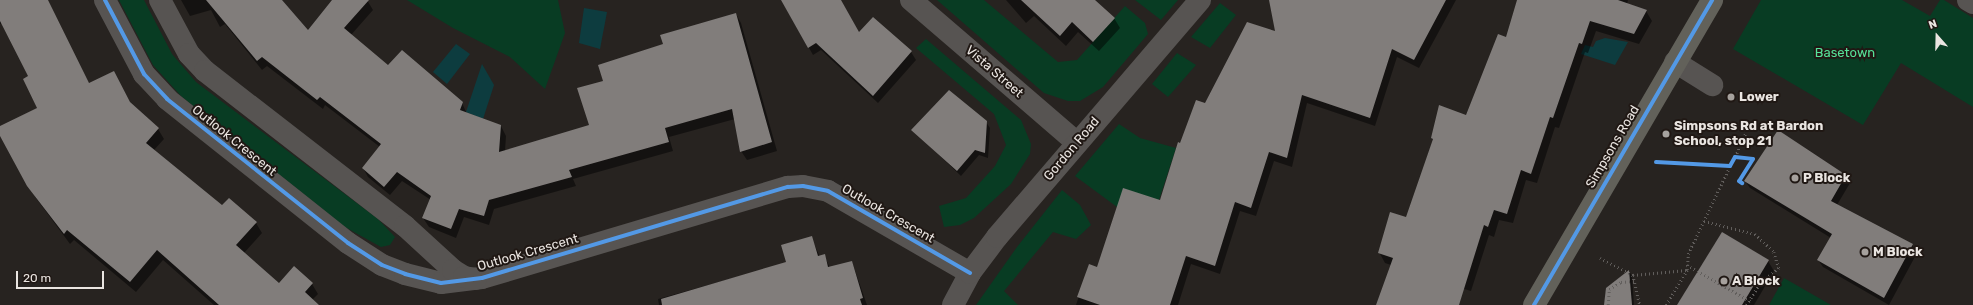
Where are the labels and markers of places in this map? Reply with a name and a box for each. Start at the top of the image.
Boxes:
place label: Lower [1739,89,1779,105]
marker: Lower [1726,92,1736,102]
place label: Simpsons Rd at Bardon School, stop 21 [1674,119,1823,150]
marker: Simpsons Rd at Bardon School, stop 21 [1661,129,1671,139]
place label: P Block [1803,170,1851,186]
marker: P Block [1790,173,1800,183]
place label: M Block [1873,244,1923,260]
marker: M Block [1860,247,1870,257]
place label: A Block [1732,273,1780,289]
marker: A Block [1719,276,1729,286]

